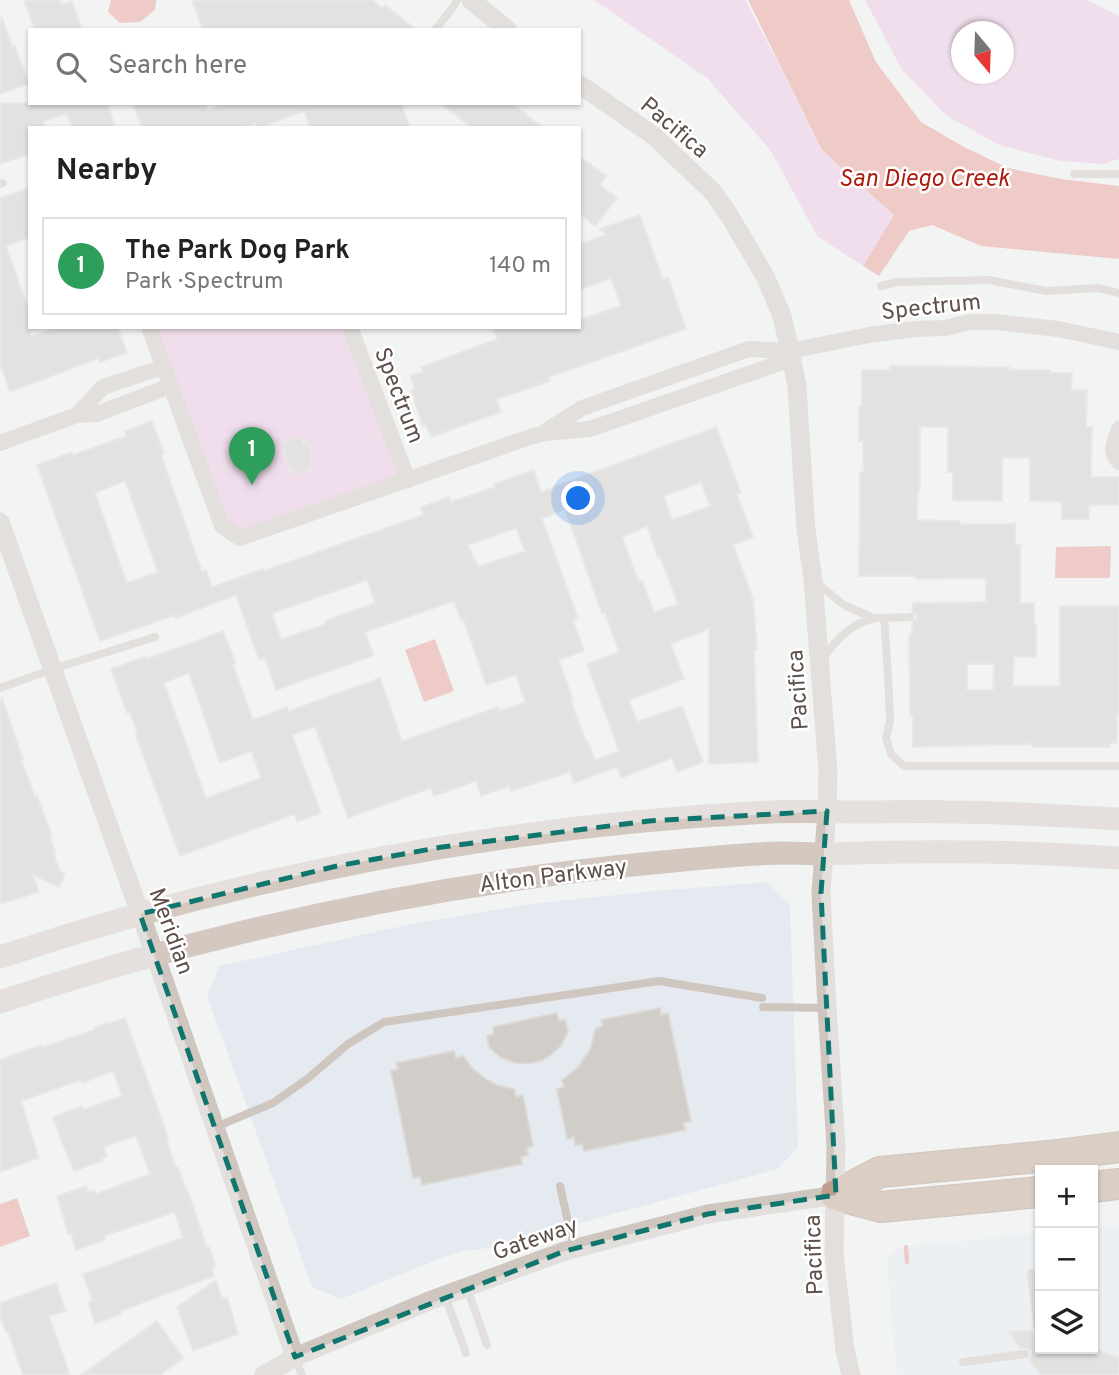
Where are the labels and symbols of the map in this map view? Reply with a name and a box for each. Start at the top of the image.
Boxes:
north arrow [951,21,1014,84]
street label: Pacifica [633,92,714,166]
water label: San Diego Creek [839,165,1010,195]
street label: Spectrum [880,289,983,328]
street label: Spectrum [366,344,429,448]
pin: 1 [229,427,275,485]
your location [561,481,595,515]
street label: Pacifica [782,649,817,731]
street label: Alton Parkway [478,854,629,901]
street label: Meridian [141,885,199,979]
street label: Gateway [489,1212,582,1269]
street label: Pacifica [800,1214,831,1296]

